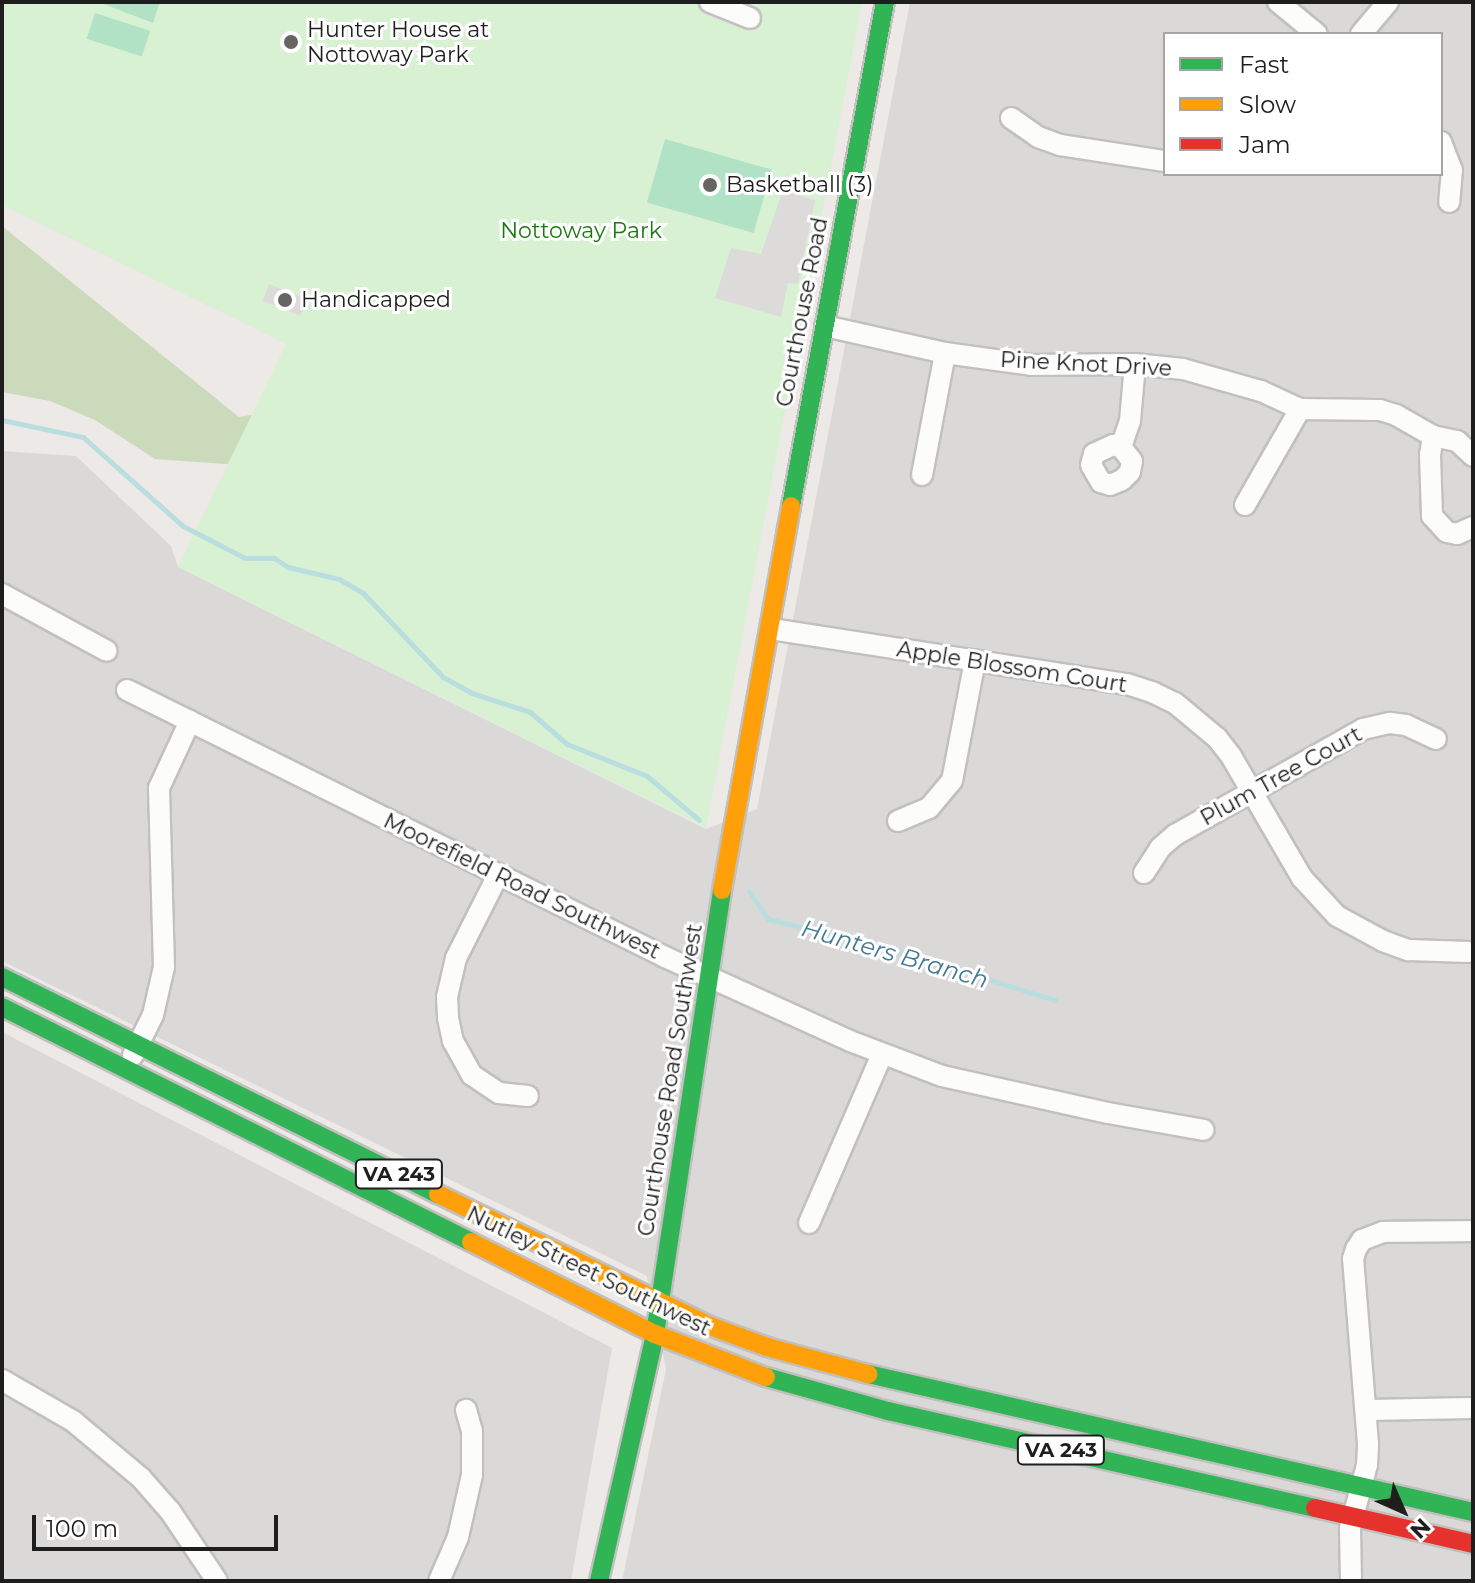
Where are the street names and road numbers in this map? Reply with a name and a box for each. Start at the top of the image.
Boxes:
street label: Courthouse Road [771,215,833,409]
street label: Pine Knot Drive [999,346,1173,382]
street label: Apple Blossom Court [895,636,1129,698]
street label: Plum Tree Court [1196,721,1366,831]
street label: Moorefield Road Southwest [379,807,665,965]
street label: Courthouse Road Southwest [632,922,708,1238]
road number: VA 243 [353,1158,445,1190]
street label: Nutley Street Southwest [463,1200,715,1342]
road number: VA 243 [1015,1434,1107,1466]

